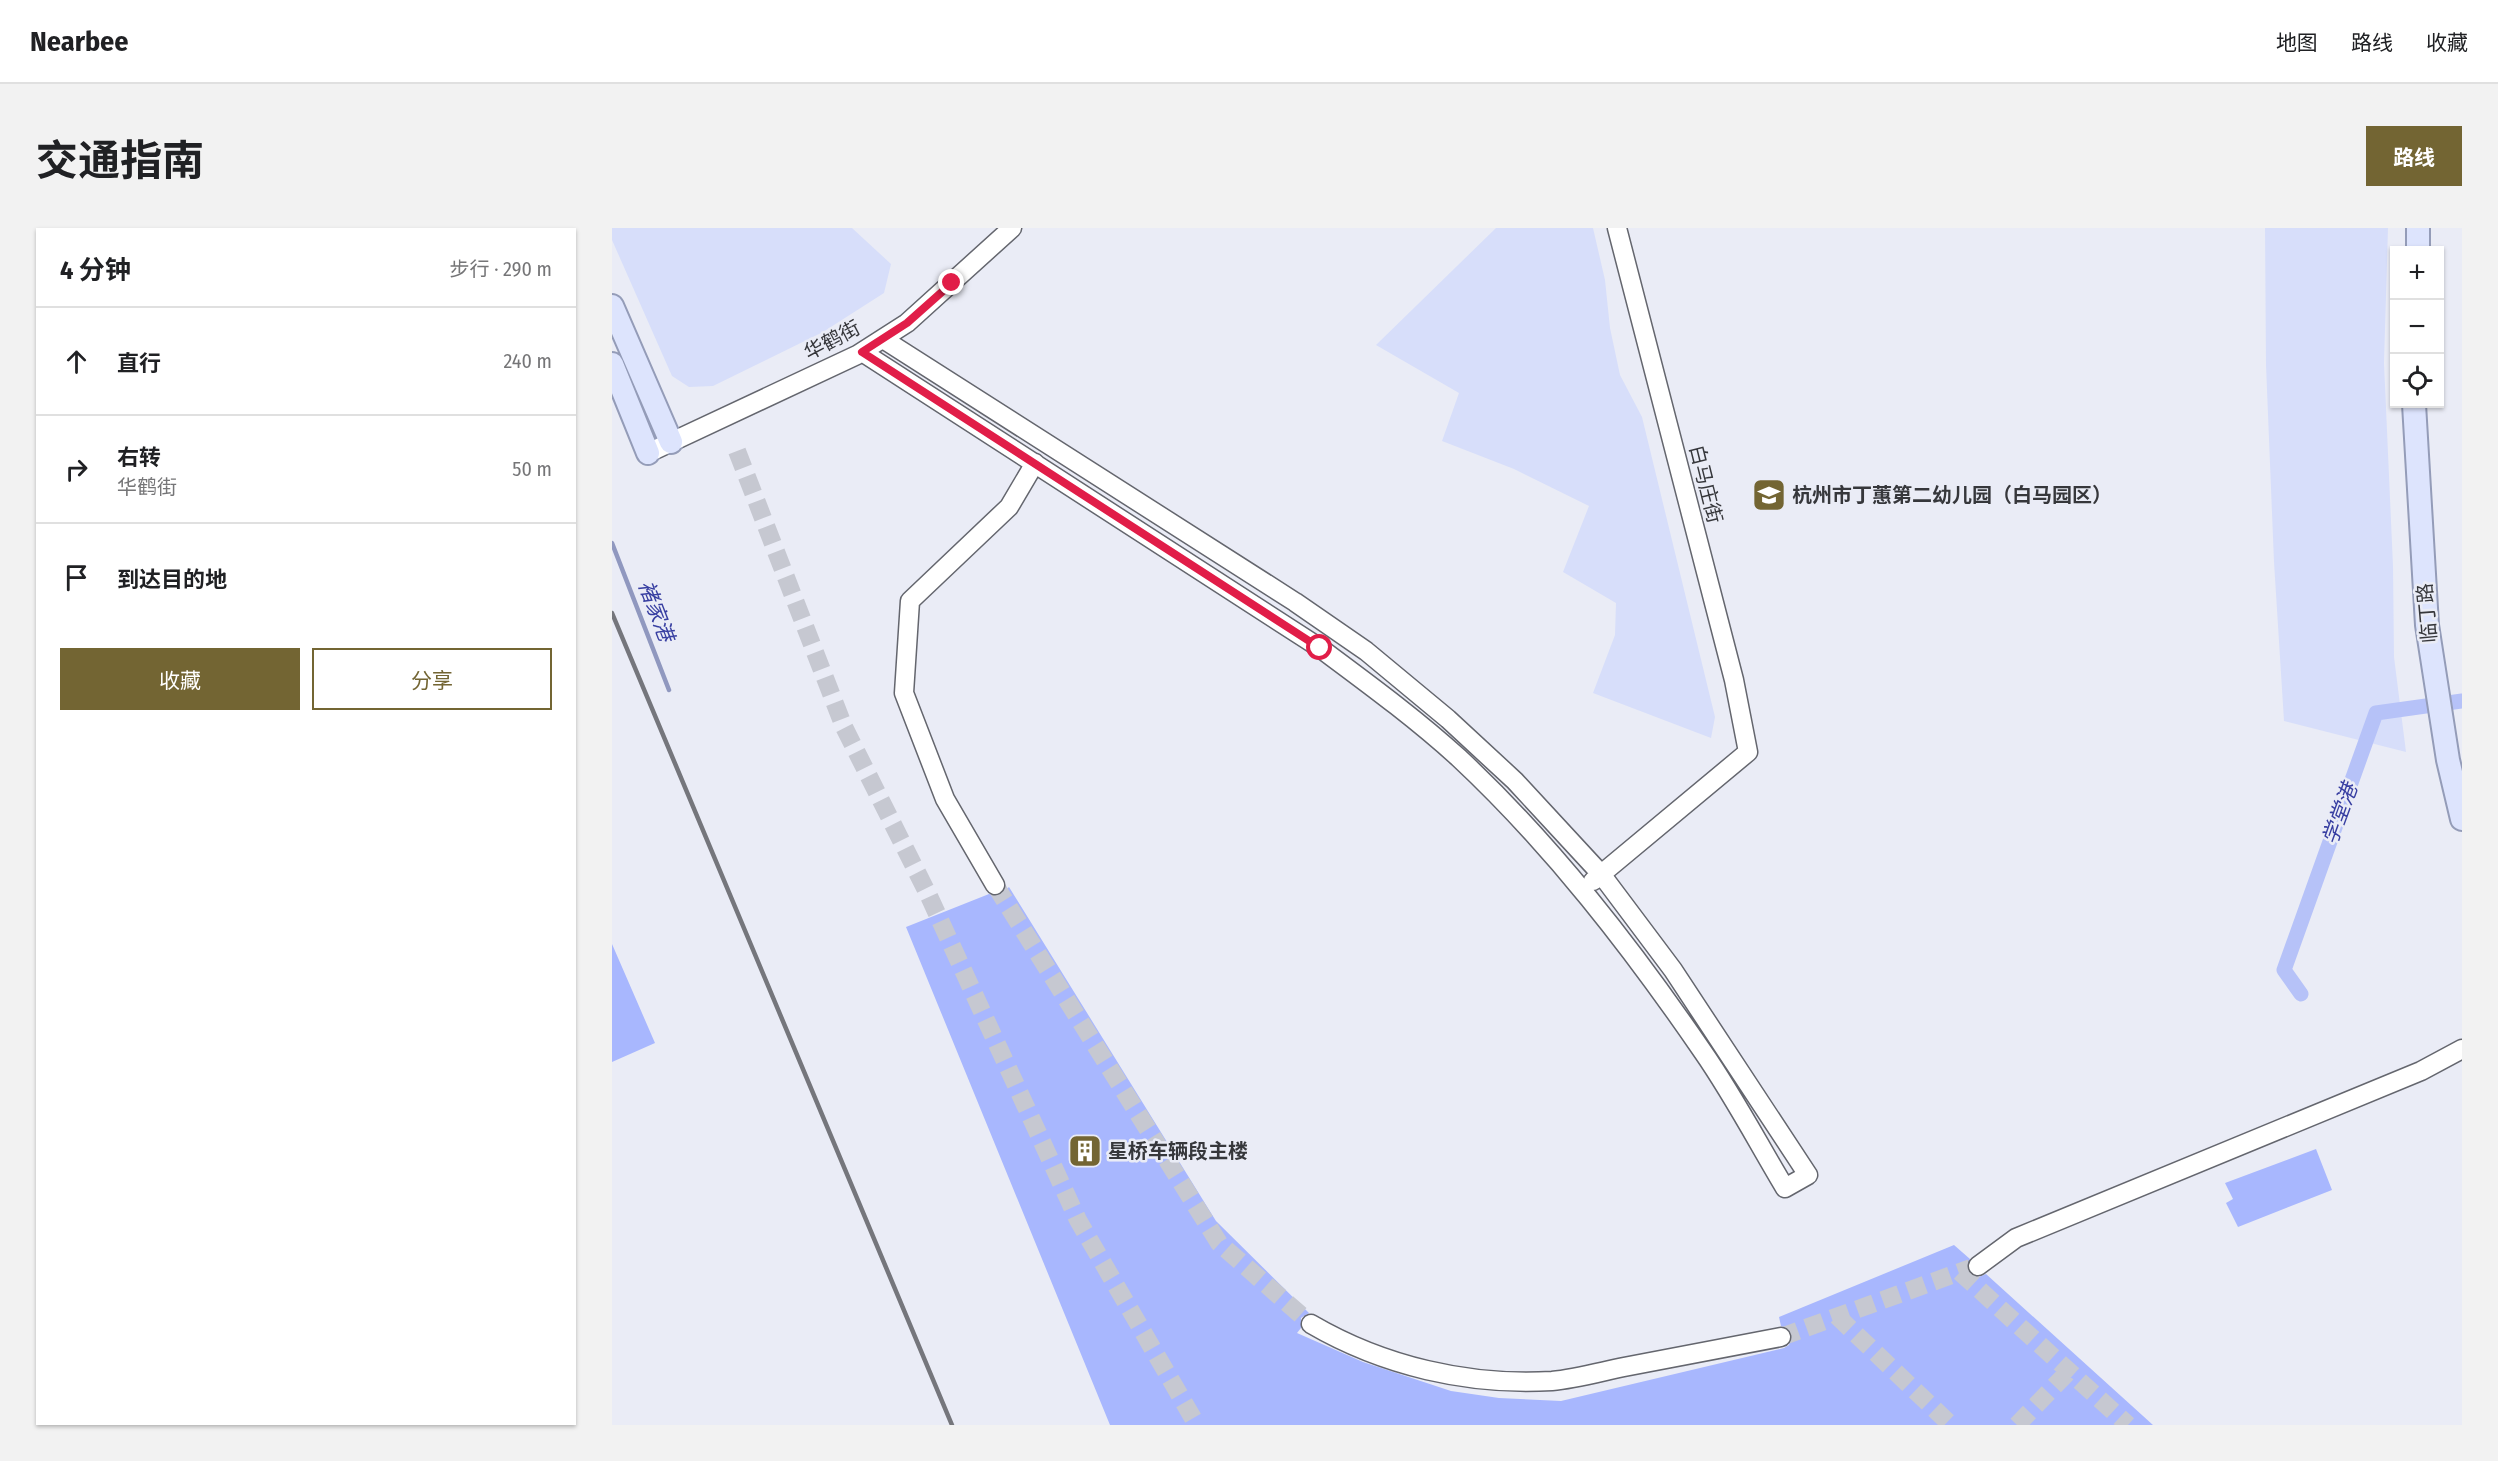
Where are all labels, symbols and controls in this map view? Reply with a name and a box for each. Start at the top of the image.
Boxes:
text: Nearbee [30,25,129,58]
text: 地图 [2276,30,2318,56]
text: 路线 [2351,30,2393,56]
text: 收藏 [2426,30,2468,56]
button: 路线 [2366,126,2462,186]
text: 交通指南 [36,136,204,186]
map controls [2390,246,2444,408]
button: + [2390,246,2444,300]
text: 4 分钟 [60,255,131,286]
text: 步行 · 290 m [449,257,552,281]
route end [938,269,964,295]
button: − [2390,300,2444,354]
street label: 华鹤街 [800,315,864,365]
icon: ahead [60,345,93,378]
text: 240 m [503,349,552,373]
text: 直行 [117,350,161,377]
button: locate [2390,354,2444,408]
street label: 白马庄街 [1685,442,1727,526]
text: 右转 [117,444,161,471]
icon: right [60,453,93,486]
text: 50 m [512,457,552,481]
text: 华鹤街 [117,475,177,499]
school or university icon: 杭州市丁蕙第二幼儿园（白马园区） [1751,477,1787,513]
place label: 杭州市丁蕙第二幼儿园（白马园区） [1792,483,2112,507]
icon: arrive [60,561,93,594]
text: 到达目的地 [117,566,227,593]
water label: 褚家港 [633,577,681,648]
street label: 临丁路 [2412,582,2442,644]
route start [1306,634,1332,660]
button: 收藏 [60,648,300,710]
button: 分享 [312,648,552,710]
water label: 学堂港 [2317,777,2364,848]
building icon: 星桥车辆段主楼 [1067,1133,1103,1169]
place label: 星桥车辆段主楼 [1108,1139,1248,1163]

